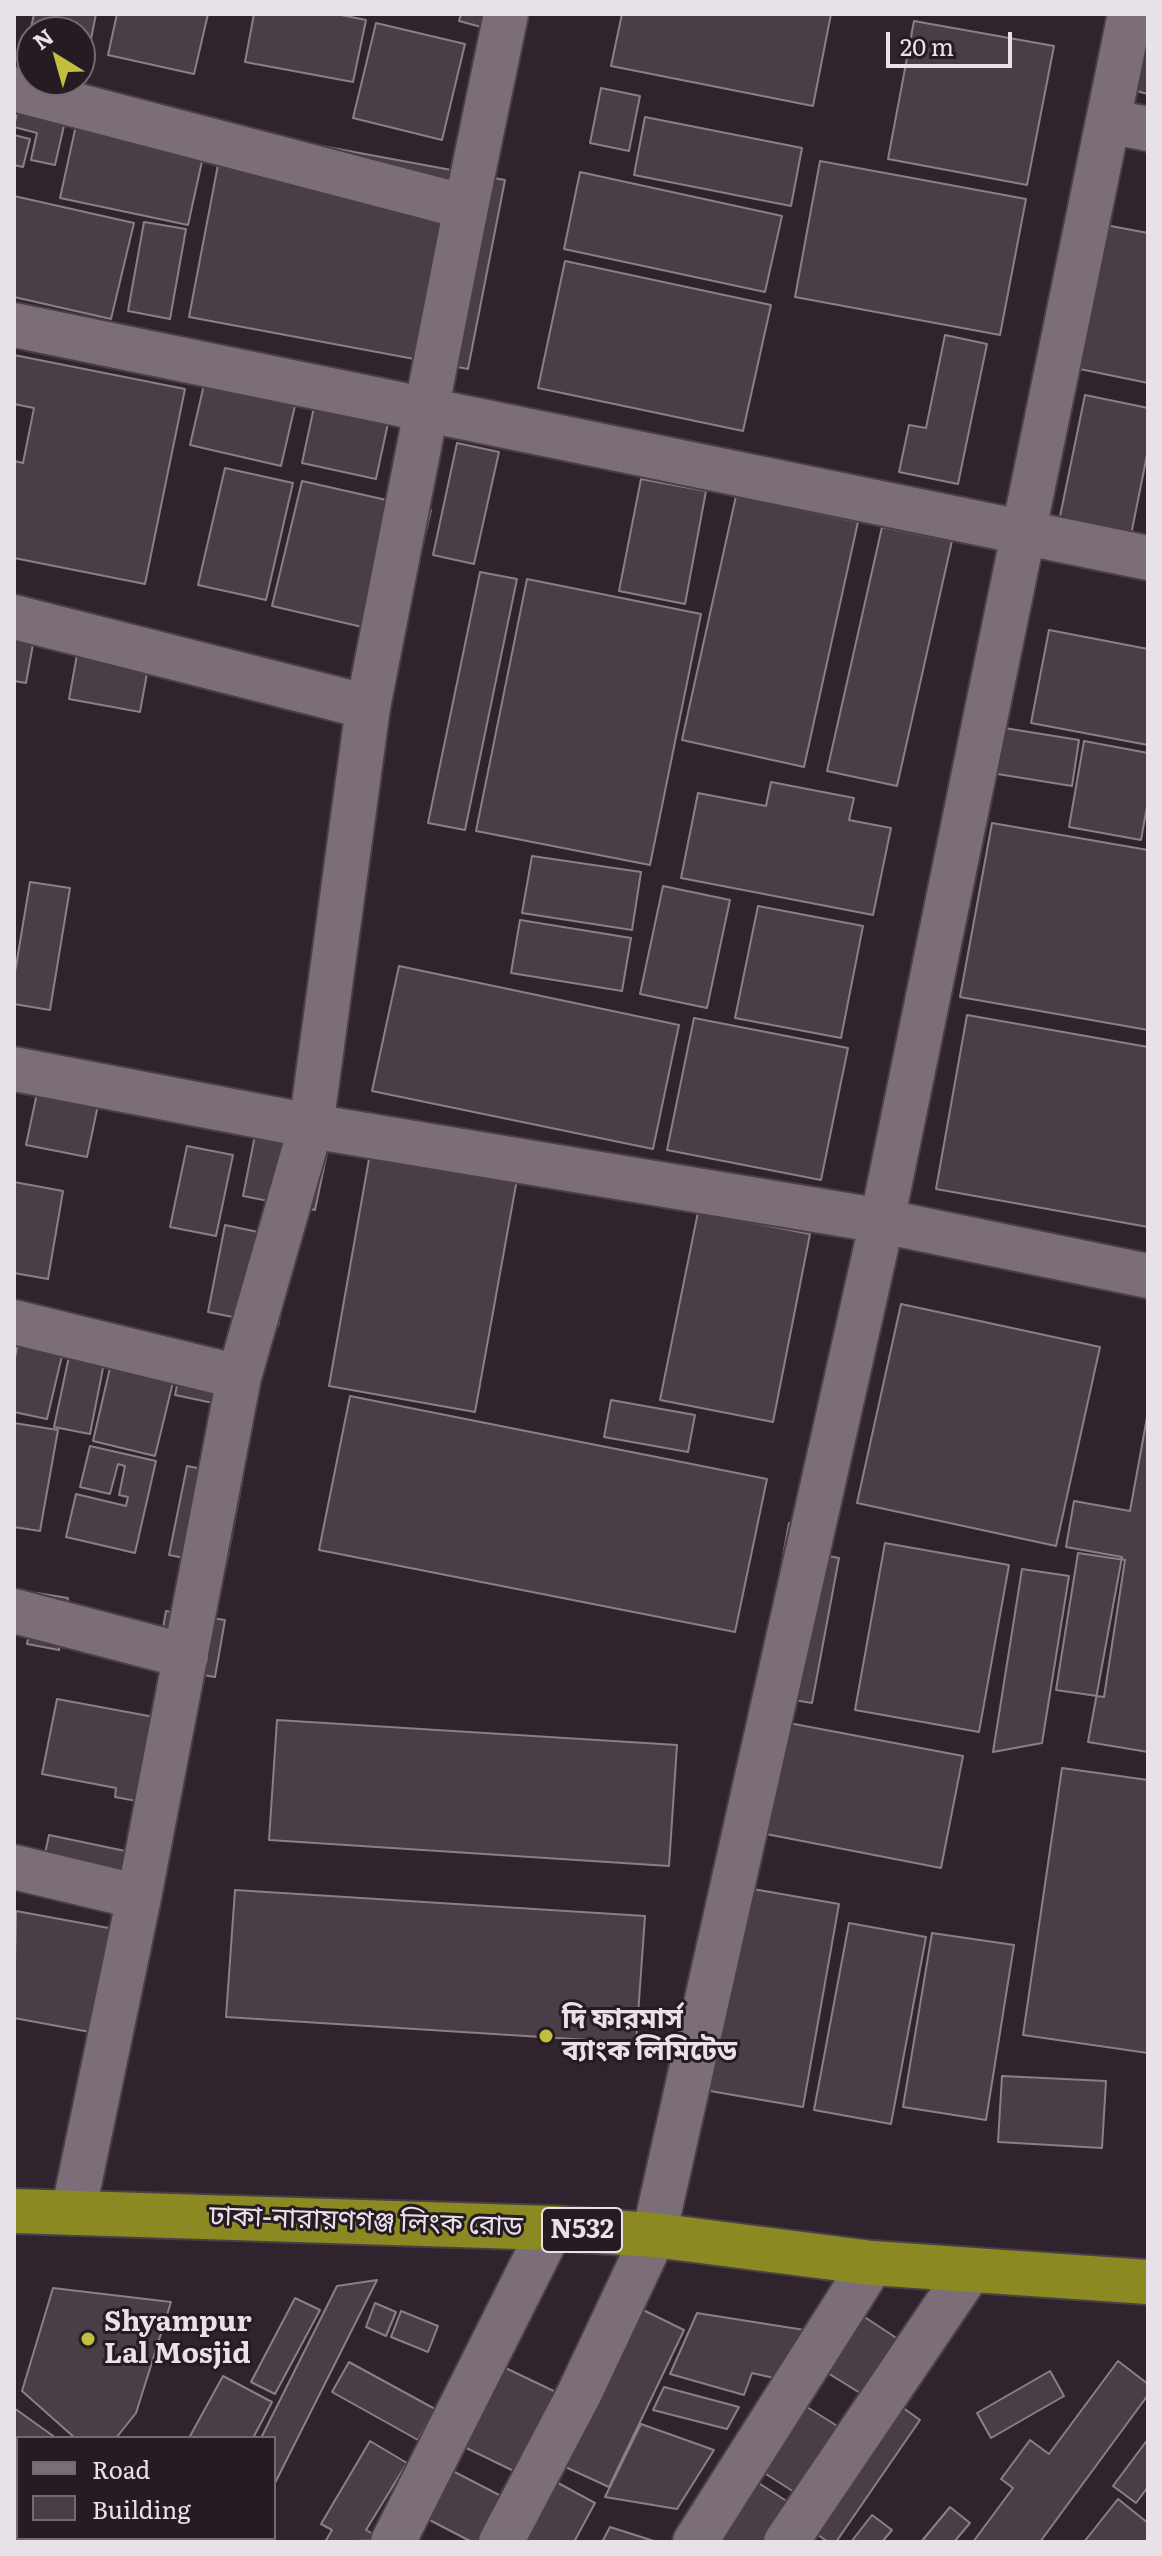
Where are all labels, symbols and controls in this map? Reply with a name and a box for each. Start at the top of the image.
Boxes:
north arrow [16,16,96,96]
scale bar [890,16,1016,66]
text: N [25,19,60,57]
text: 20 m [900,28,954,63]
place label: দি ফারমার্স ব্যাংক লিমিটেড [562,2003,737,2069]
marker: দি ফারমার্স ব্যাংক লিমিটেড [537,2027,555,2045]
street label: ঢাকা-নারায়ণগঞ্জ লিংক রোড [209,2200,523,2244]
road number: N532 [542,2208,622,2252]
place label: Shyampur Lal Mosjid [104,2306,252,2372]
marker: Shyampur Lal Mosjid [79,2330,97,2348]
legend [16,2436,276,2540]
text: Road [92,2451,150,2486]
text: Building [92,2491,191,2526]

